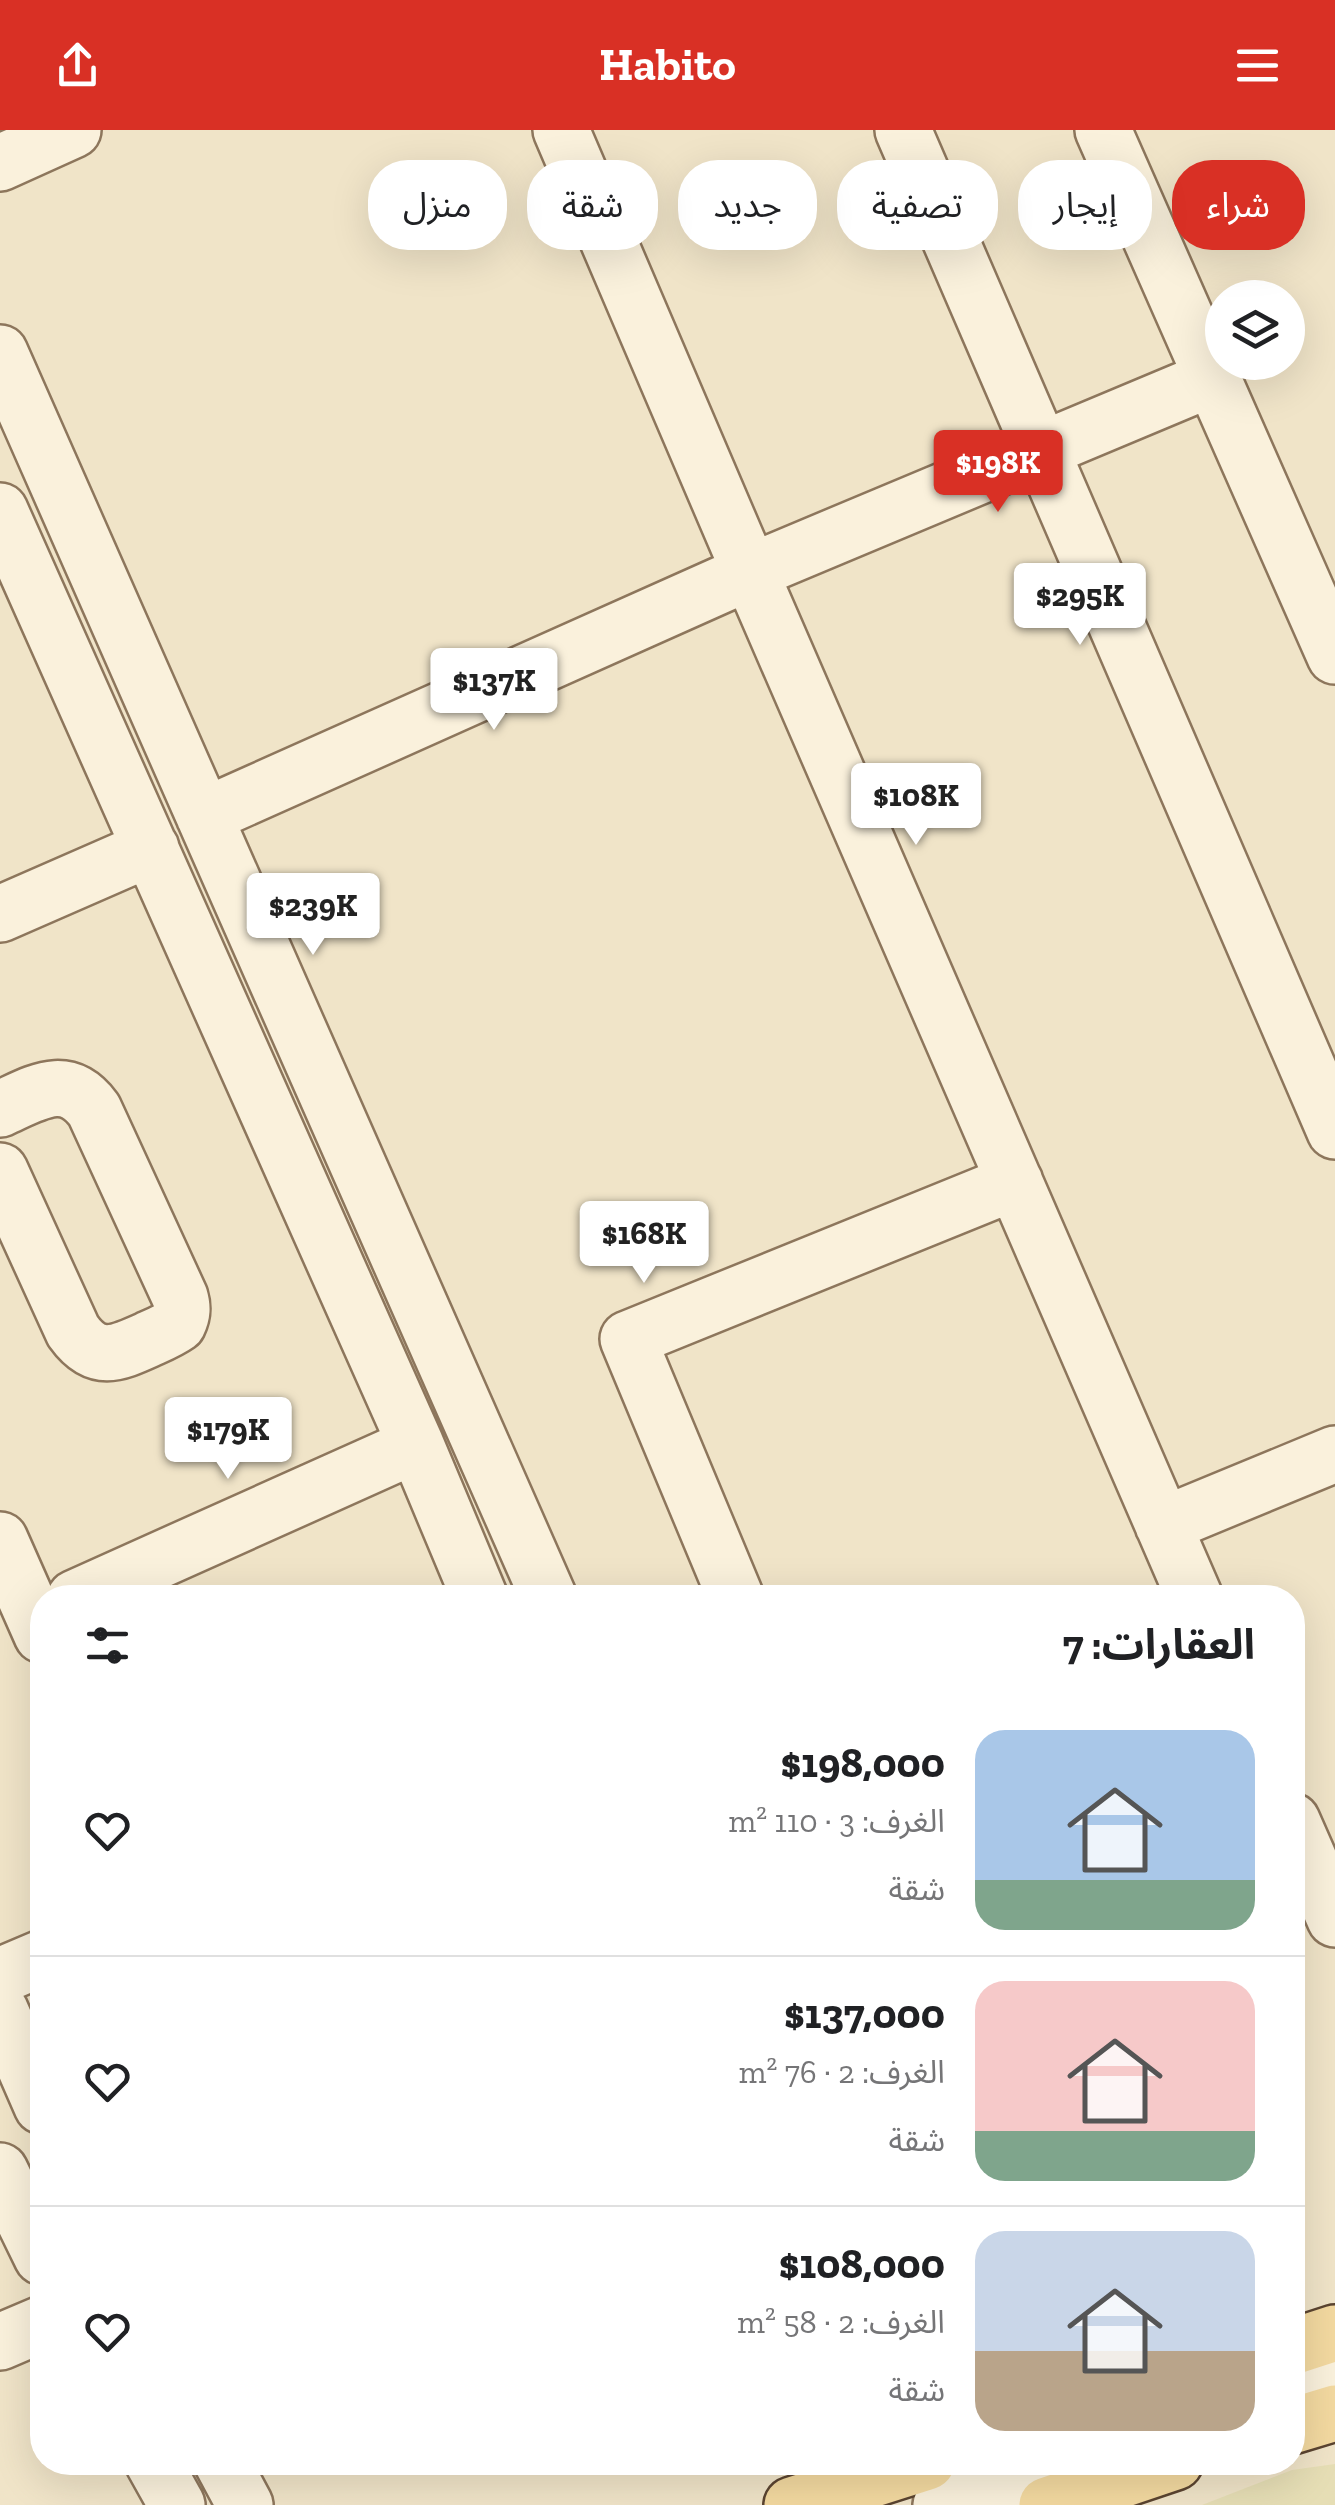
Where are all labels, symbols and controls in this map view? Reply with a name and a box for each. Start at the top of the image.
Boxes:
icon: share [50,38,105,93]
text: Habito [599,38,736,92]
icon: menu [1230,38,1285,93]
chip: منزل [368,160,507,250]
chip: شقة [527,160,658,250]
chip: جديد [678,160,817,250]
chip: تصفية [837,160,998,250]
chip: إيجار [1018,160,1152,250]
chip: شراء [1172,160,1305,250]
map controls [1205,280,1305,380]
button: layers [1205,280,1305,380]
pin: $198K [928,430,1068,515]
text: $198K [956,443,1040,481]
pin: $295K [1010,563,1150,648]
text: $295K [1036,576,1124,614]
pin: $137K [424,648,564,733]
text: $137K [452,661,536,699]
pin: $108K [846,763,986,848]
text: $108K [873,776,959,814]
pin: $239K [243,873,383,958]
text: $239K [269,886,357,924]
pin: $168K [574,1201,714,1286]
text: $168K [602,1214,686,1252]
pin: $179K [158,1397,298,1482]
text: $179K [187,1410,269,1448]
icon: filters [80,1618,135,1673]
text: العقارات: 7 [1063,1619,1255,1670]
text: $198,000 [780,1737,945,1788]
icon: home [1055,1770,1175,1890]
text: الغرف: 3 · 110 m² [729,1802,945,1840]
icon: heart [80,1803,135,1858]
text: شقة [889,1870,945,1908]
text: $137,000 [784,1988,945,2039]
icon: home [1055,2021,1175,2141]
text: الغرف: 2 · 76 m² [739,2053,945,2091]
icon: heart [80,2054,135,2109]
text: شقة [889,2121,945,2159]
text: $108,000 [779,2238,945,2289]
icon: home [1055,2271,1175,2391]
text: الغرف: 2 · 58 m² [737,2303,945,2341]
icon: heart [80,2304,135,2359]
text: شقة [889,2371,945,2409]

